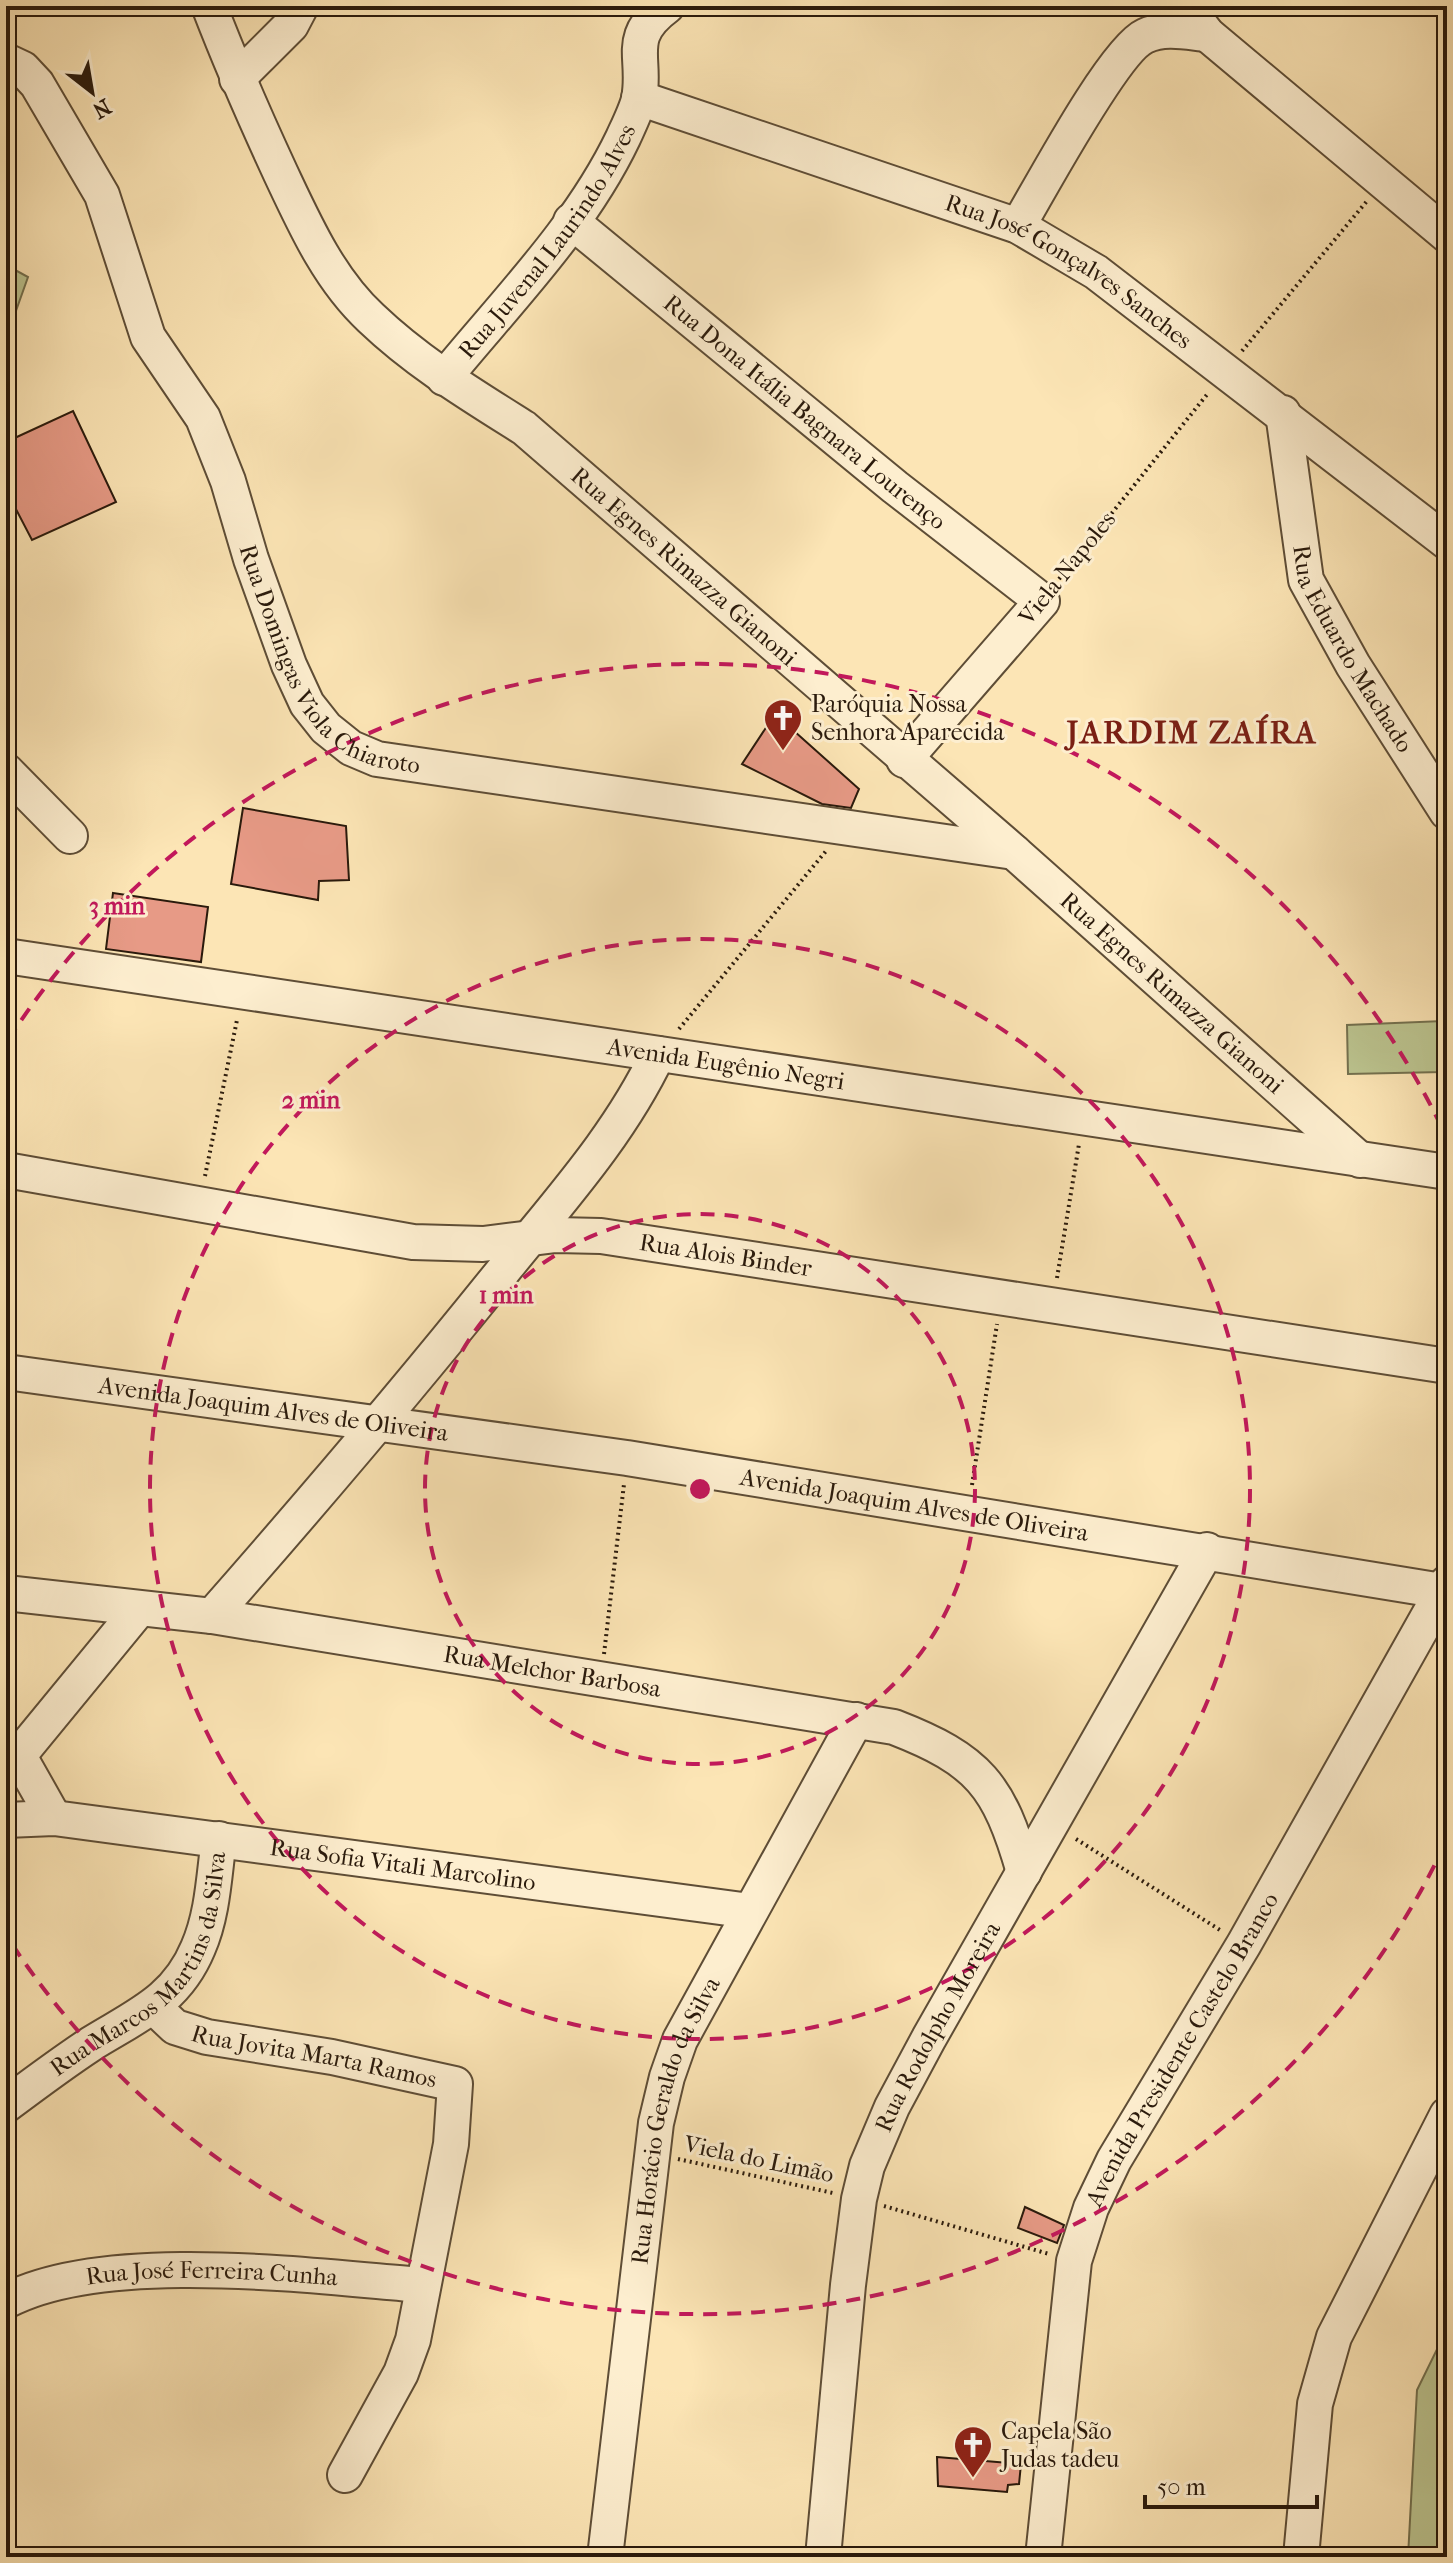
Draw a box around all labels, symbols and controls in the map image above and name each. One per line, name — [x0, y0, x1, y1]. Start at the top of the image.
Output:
north arrow — [52, 52, 132, 132]
text: N — [88, 93, 116, 124]
street label: Rua Juvenal Laurindo Alves — [452, 119, 642, 364]
street label: Rua José Gonçalves Sanches — [942, 188, 1198, 355]
street label: Rua Dona Itália Bagnara Lourenço — [658, 289, 952, 535]
street label: Rua Egnes Rimazza Gianoni — [565, 461, 803, 672]
street label: Viela Napoles — [1012, 505, 1121, 631]
street label: Rua Domingas Viola Chiaroto — [234, 541, 422, 779]
street label: Rua Eduardo Machado — [1287, 543, 1419, 757]
place label: Paróquia Nossa Senhora Aparecida — [811, 690, 1005, 746]
church icon: Paróquia Nossa Senhora Aparecida — [762, 697, 804, 752]
district label: JARDIM ZAÍRA — [1063, 713, 1318, 751]
street label: Rua Egnes Rimazza Gianoni — [1055, 886, 1289, 1099]
text: 3 min — [89, 892, 146, 920]
street label: Avenida Eugênio Negri — [604, 1032, 847, 1096]
text: 2 min — [282, 1086, 341, 1114]
street label: Rua Alois Binder — [638, 1228, 814, 1282]
text: 1 min — [479, 1281, 534, 1309]
street label: Avenida Joaquim Alves de Oliveira — [96, 1371, 451, 1447]
street label: Avenida Joaquim Alves de Oliveira — [737, 1463, 1091, 1547]
centre of rings — [686, 1475, 714, 1503]
street label: Rua Melchor Barbosa — [442, 1640, 664, 1703]
street label: Rua Sofia Vitali Marcolino — [268, 1833, 537, 1896]
street label: Rua Marcos Martins da Silva — [45, 1849, 231, 2082]
street label: Avenida Presidente Castelo Branco — [1079, 1888, 1284, 2212]
street label: Rua Rodolpho Moreira — [869, 1916, 1007, 2136]
street label: Rua Horácio Geraldo da Silva — [625, 1971, 726, 2266]
street label: Rua Jovita Marta Ramos — [188, 2019, 439, 2094]
street label: Viela do Limão — [681, 2129, 836, 2189]
street label: Rua José Ferreira Cunha — [84, 2256, 340, 2292]
place label: Capela São Judas tadeu — [999, 2417, 1120, 2473]
church icon: Capela São Judas tadeu — [952, 2424, 994, 2479]
scale bar — [1145, 2459, 1317, 2509]
text: 50 m — [1157, 2473, 1206, 2501]

